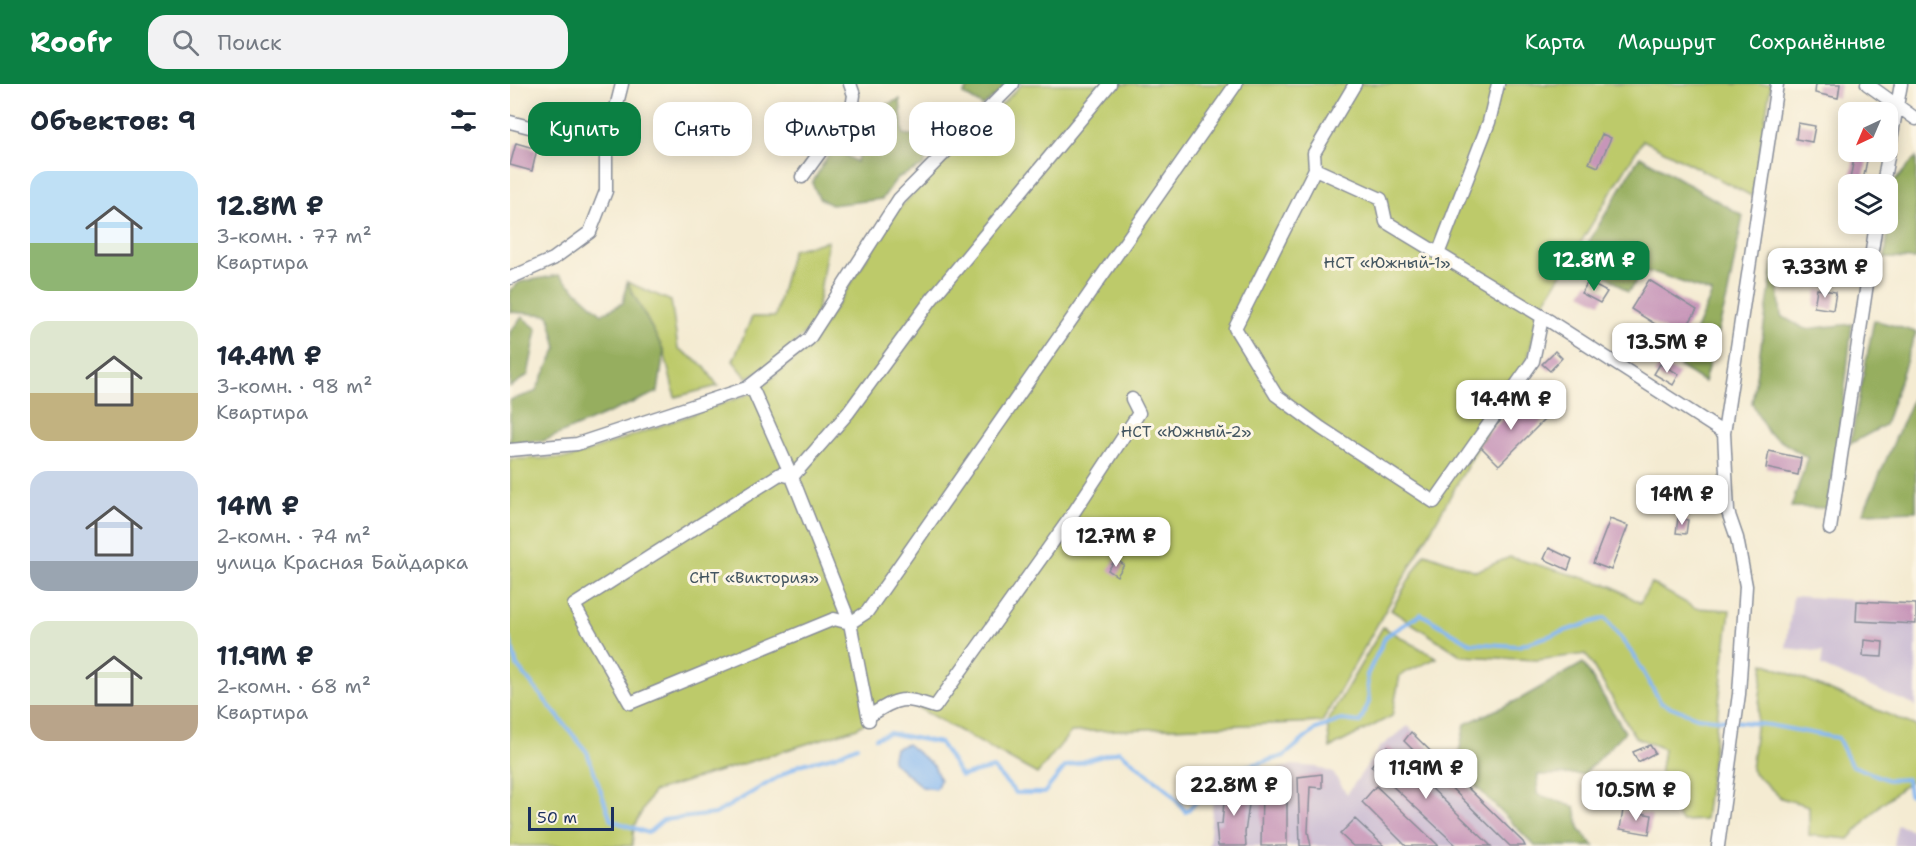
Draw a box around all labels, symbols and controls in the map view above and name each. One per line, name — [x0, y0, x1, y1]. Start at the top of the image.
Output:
search box — [148, 15, 568, 69]
text: Roofr — [30, 23, 112, 61]
icon: search — [169, 26, 202, 59]
text: Поиск — [217, 28, 282, 57]
text: Карта — [1525, 28, 1585, 56]
text: Маршрут — [1618, 28, 1716, 56]
text: Сохранённые — [1749, 28, 1886, 56]
chip: Купить — [528, 102, 641, 156]
chip: Снять — [653, 102, 752, 156]
chip: Фильтры — [764, 102, 897, 156]
chip: Новое — [909, 102, 1015, 156]
north arrow — [1838, 102, 1898, 162]
map controls — [1838, 102, 1898, 234]
text: Объектов: 9 — [30, 103, 196, 138]
icon: filters — [447, 104, 480, 137]
button: layers — [1838, 174, 1898, 234]
text: 12.8M ₽ — [216, 188, 324, 223]
icon: home — [78, 195, 150, 267]
text: 3-комн. · 77 m² — [216, 223, 372, 249]
pin: 12.8M ₽ — [1539, 241, 1649, 292]
text: 12.8M ₽ — [1552, 247, 1636, 273]
pin: 7.33M ₽ — [1770, 248, 1880, 299]
text: Квартира — [216, 249, 308, 275]
park label: НСТ «Южный-1» — [1324, 252, 1450, 273]
text: 7.33M ₽ — [1782, 254, 1868, 280]
pin: 13.5M ₽ — [1612, 323, 1722, 374]
text: 13.5M ₽ — [1626, 329, 1708, 355]
text: 14.4M ₽ — [216, 338, 322, 373]
icon: home — [78, 345, 150, 417]
text: 3-комн. · 98 m² — [216, 373, 373, 399]
pin: 14.4M ₽ — [1456, 380, 1566, 431]
text: 14.4M ₽ — [1470, 386, 1552, 412]
text: Квартира — [216, 399, 308, 425]
park label: НСТ «Южный-2» — [1121, 421, 1251, 442]
pin: 14M ₽ — [1640, 475, 1724, 526]
text: 14M ₽ — [1650, 481, 1714, 507]
text: 14M ₽ — [216, 488, 299, 523]
icon: home — [78, 495, 150, 567]
pin: 12.7M ₽ — [1061, 517, 1171, 568]
text: 2-комн. · 74 m² — [216, 523, 371, 549]
text: 12.7M ₽ — [1075, 523, 1157, 549]
text: улица Красная Байдарка — [216, 549, 468, 575]
park label: СНТ «Виктория» — [689, 567, 819, 588]
text: 11.9M ₽ — [216, 638, 314, 673]
icon: home — [78, 645, 150, 717]
text: 2-комн. · 68 m² — [216, 673, 371, 699]
text: Квартира — [216, 699, 308, 725]
pin: 11.9M ₽ — [1371, 749, 1481, 800]
text: 11.9M ₽ — [1388, 755, 1464, 781]
pin: 22.8M ₽ — [1179, 766, 1289, 817]
pin: 10.5M ₽ — [1581, 771, 1691, 822]
text: 22.8M ₽ — [1190, 772, 1278, 798]
text: 10.5M ₽ — [1596, 777, 1676, 803]
scale bar — [528, 804, 614, 832]
text: 50 m — [537, 807, 577, 828]

